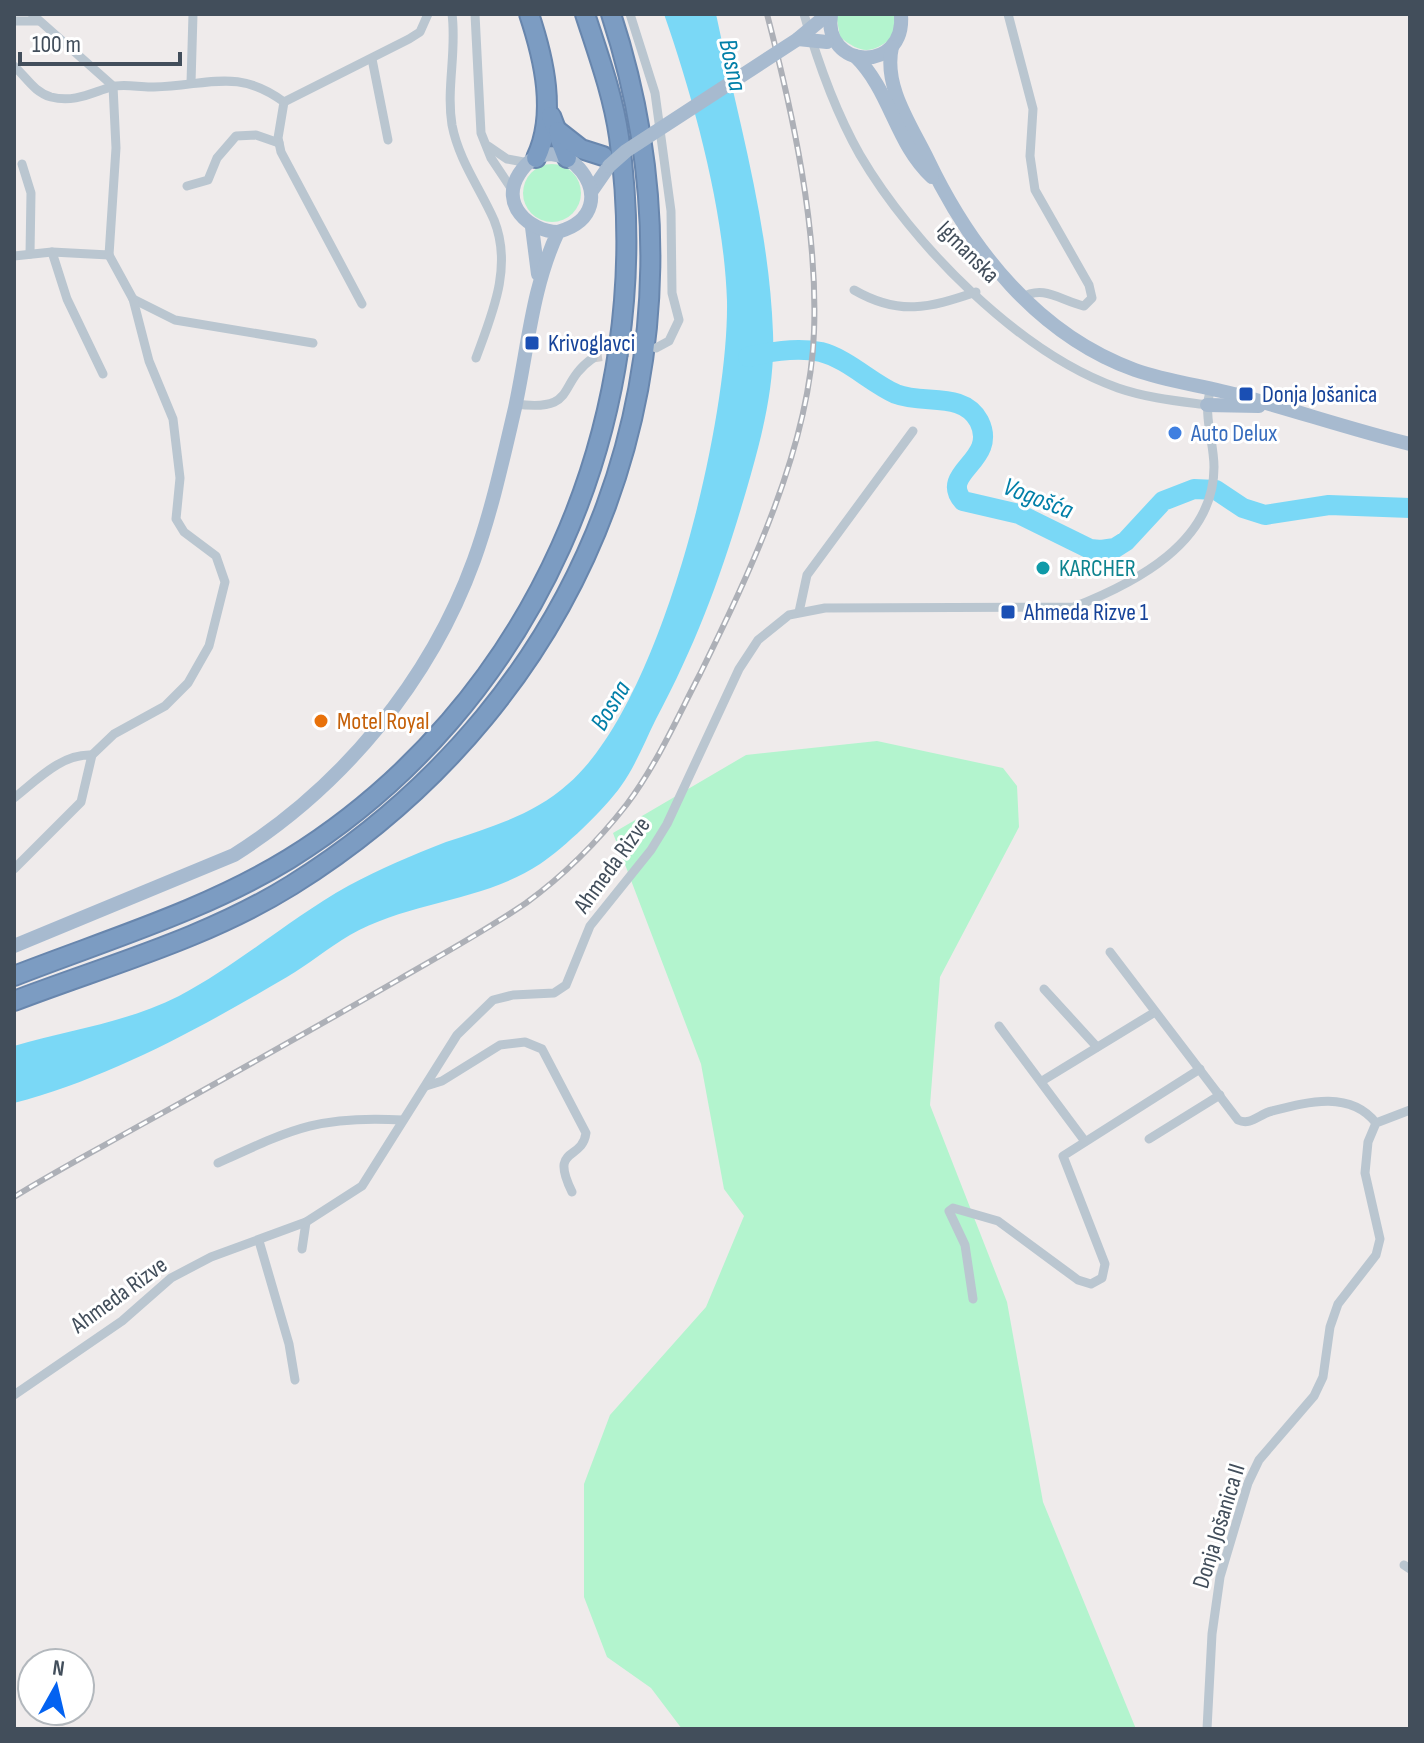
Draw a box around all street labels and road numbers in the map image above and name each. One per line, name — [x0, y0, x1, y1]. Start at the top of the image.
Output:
street label: Igmanska — [931, 215, 1005, 289]
street label: Ahmeda Rizve — [567, 811, 657, 920]
street label: Ahmeda Rizve — [64, 1250, 173, 1340]
street label: Donja Jošanica II — [1186, 1460, 1252, 1592]

